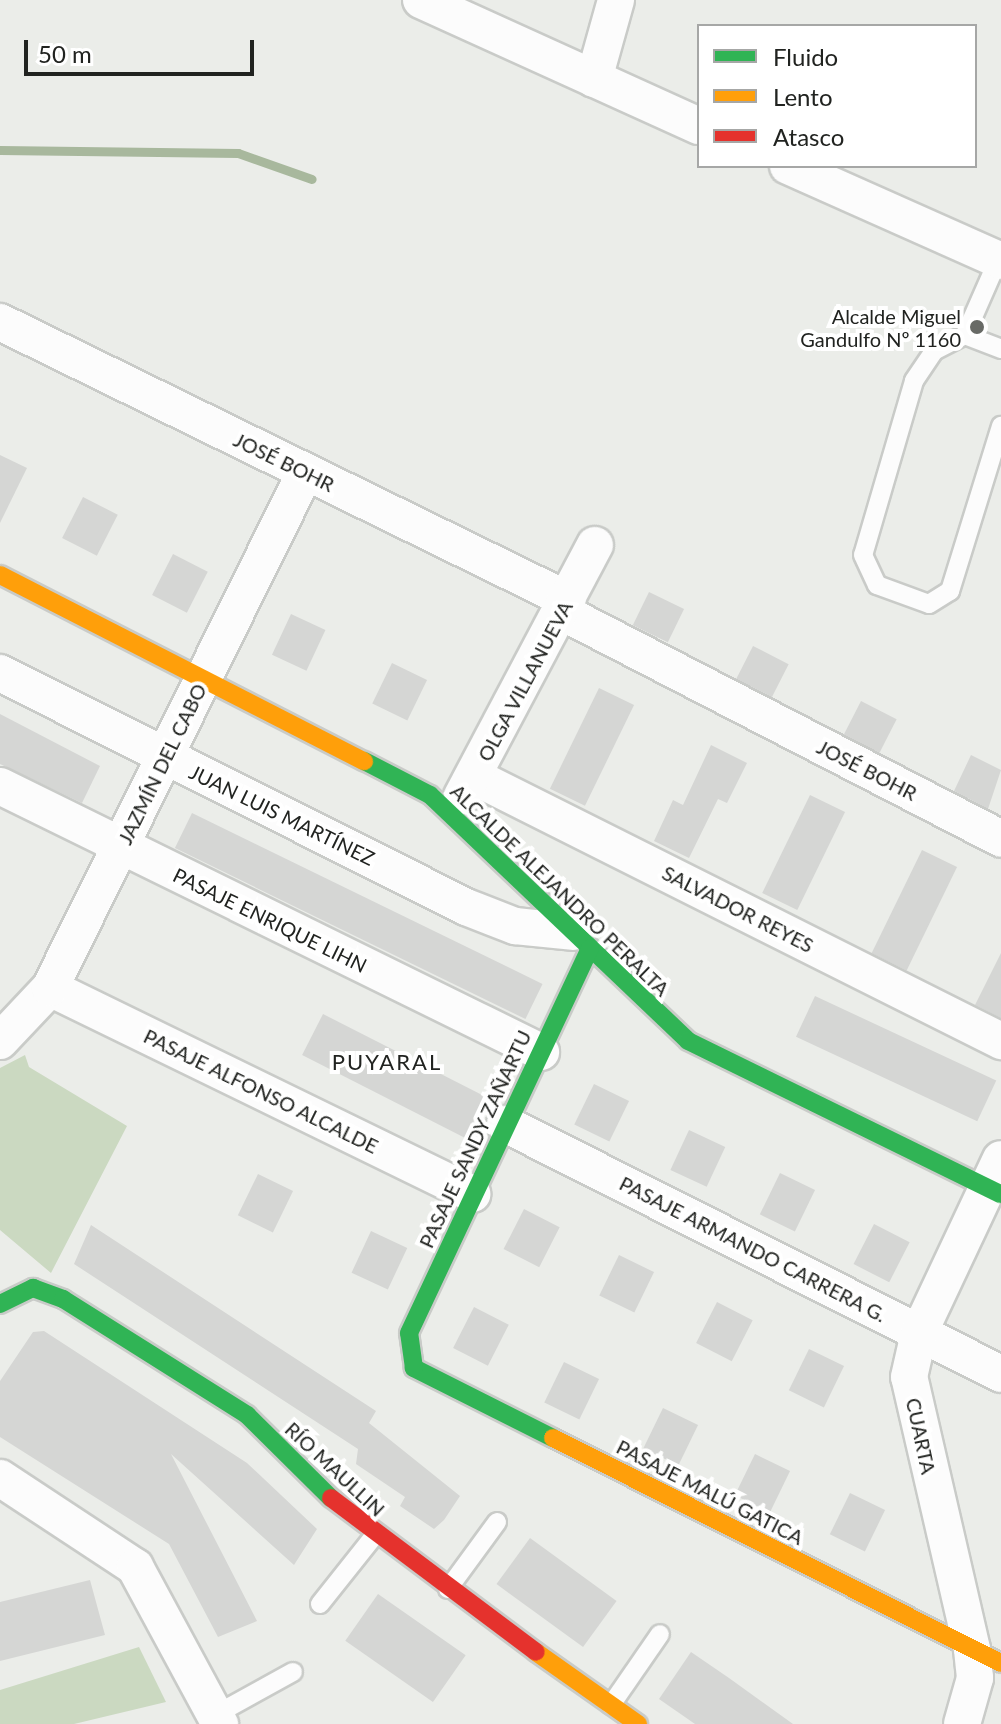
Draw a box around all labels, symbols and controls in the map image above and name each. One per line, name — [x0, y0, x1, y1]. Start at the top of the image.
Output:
scale bar — [28, 24, 258, 74]
legend — [697, 24, 977, 168]
text: 50 m — [38, 39, 92, 68]
text: Fluido — [773, 42, 838, 71]
text: Lento — [773, 82, 833, 111]
text: Atasco — [773, 122, 844, 151]
place label: Alcalde Miguel Gandulfo Nº 1160 — [800, 304, 961, 351]
marker: Alcalde Miguel Gandulfo Nº 1160 — [968, 318, 986, 336]
street label: JOSÉ BOHR — [230, 427, 338, 497]
street label: OLGA VILLANUEVA — [472, 596, 578, 766]
street label: JAZMÍN DEL CABO — [113, 679, 211, 849]
street label: JOSÉ BOHR — [813, 735, 921, 805]
street label: JUAN LUIS MARTÍNEZ — [185, 760, 379, 870]
street label: ALCALDE ALEJANDRO PERALTA — [445, 779, 675, 1001]
street label: SALVADOR REYES — [658, 861, 818, 957]
street label: PASAJE ENRIQUE LIHN — [169, 863, 371, 977]
street label: PASAJE ALFONSO ALCALDE — [139, 1023, 383, 1159]
street label: PASAJE SANDY ZAÑARTU — [414, 1026, 536, 1252]
district label: PUYARAL — [332, 1049, 442, 1075]
street label: PASAJE ARMANDO CARRERA G. — [615, 1171, 891, 1327]
street label: CUARTA — [901, 1396, 941, 1476]
street label: RÍO MAULLIN — [280, 1417, 390, 1521]
street label: PASAJE MALÚ GATICA — [613, 1434, 807, 1550]

